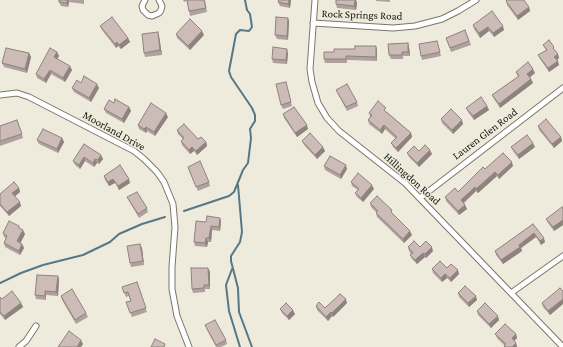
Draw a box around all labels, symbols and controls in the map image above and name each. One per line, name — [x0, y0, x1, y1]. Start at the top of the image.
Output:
street label: Rock Springs Road — [321, 7, 403, 23]
street label: Lauren Glen Road — [450, 105, 520, 163]
street label: Moorland Drive — [80, 108, 148, 154]
street label: Hillingdon Road — [381, 150, 443, 208]

